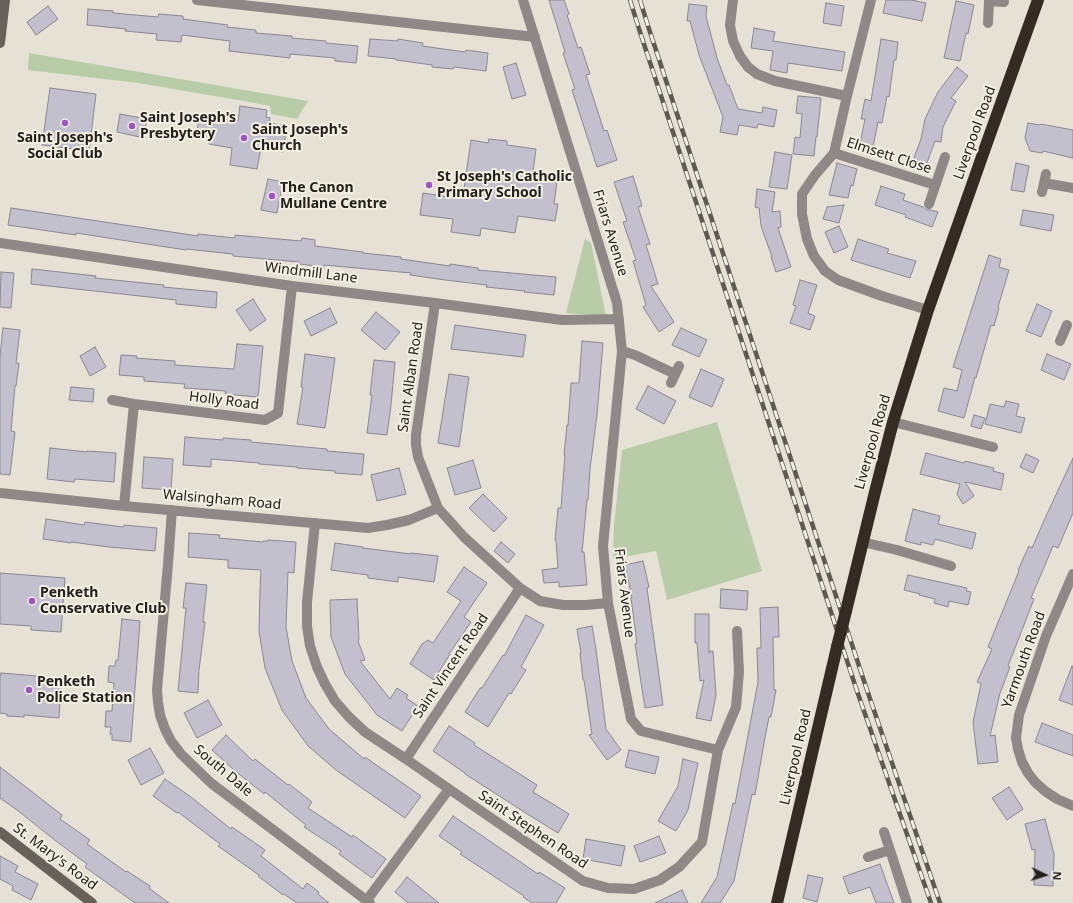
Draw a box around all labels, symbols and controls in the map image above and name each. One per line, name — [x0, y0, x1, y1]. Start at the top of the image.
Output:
street label: Liverpool Road — [950, 84, 1000, 182]
place label: Saint Joseph's Presbytery — [140, 110, 236, 142]
marker: Saint Joseph's Social Club — [60, 118, 70, 128]
marker: Saint Joseph's Presbytery — [127, 121, 137, 131]
place label: Saint Joseph's Church — [252, 122, 348, 154]
place label: Saint Joseph's Social Club — [17, 130, 113, 162]
marker: Saint Joseph's Church — [239, 133, 249, 143]
street label: Elmsett Close — [844, 134, 934, 178]
place label: St Joseph's Catholic Primary School — [437, 169, 572, 202]
place label: The Canon Mullane Centre — [280, 180, 387, 212]
marker: St Joseph's Catholic Primary School — [424, 180, 434, 190]
street label: Friars Avenue — [589, 188, 631, 278]
marker: The Canon Mullane Centre — [267, 191, 277, 201]
street label: Windmill Lane — [264, 259, 358, 287]
street label: Saint Alban Road — [395, 321, 427, 433]
street label: Holly Road — [188, 388, 260, 414]
street label: Liverpool Road — [851, 392, 895, 492]
street label: Walsingham Road — [162, 486, 282, 514]
street label: Friars Avenue — [610, 547, 638, 639]
place label: Penketh Conservative Club — [40, 585, 166, 618]
marker: Penketh Conservative Club — [27, 596, 37, 606]
street label: Yarmouth Road — [999, 609, 1049, 711]
street label: Saint Vincent Road — [410, 610, 492, 722]
place label: Penketh Police Station — [37, 674, 132, 706]
marker: Penketh Police Station — [24, 685, 34, 695]
street label: Liverpool Road — [777, 707, 815, 807]
street label: South Dale — [190, 742, 256, 800]
street label: Saint Stephen Road — [475, 787, 591, 873]
street label: St. Mary's Road — [10, 820, 100, 894]
north arrow — [1025, 855, 1065, 895]
text: N — [1050, 871, 1065, 881]

